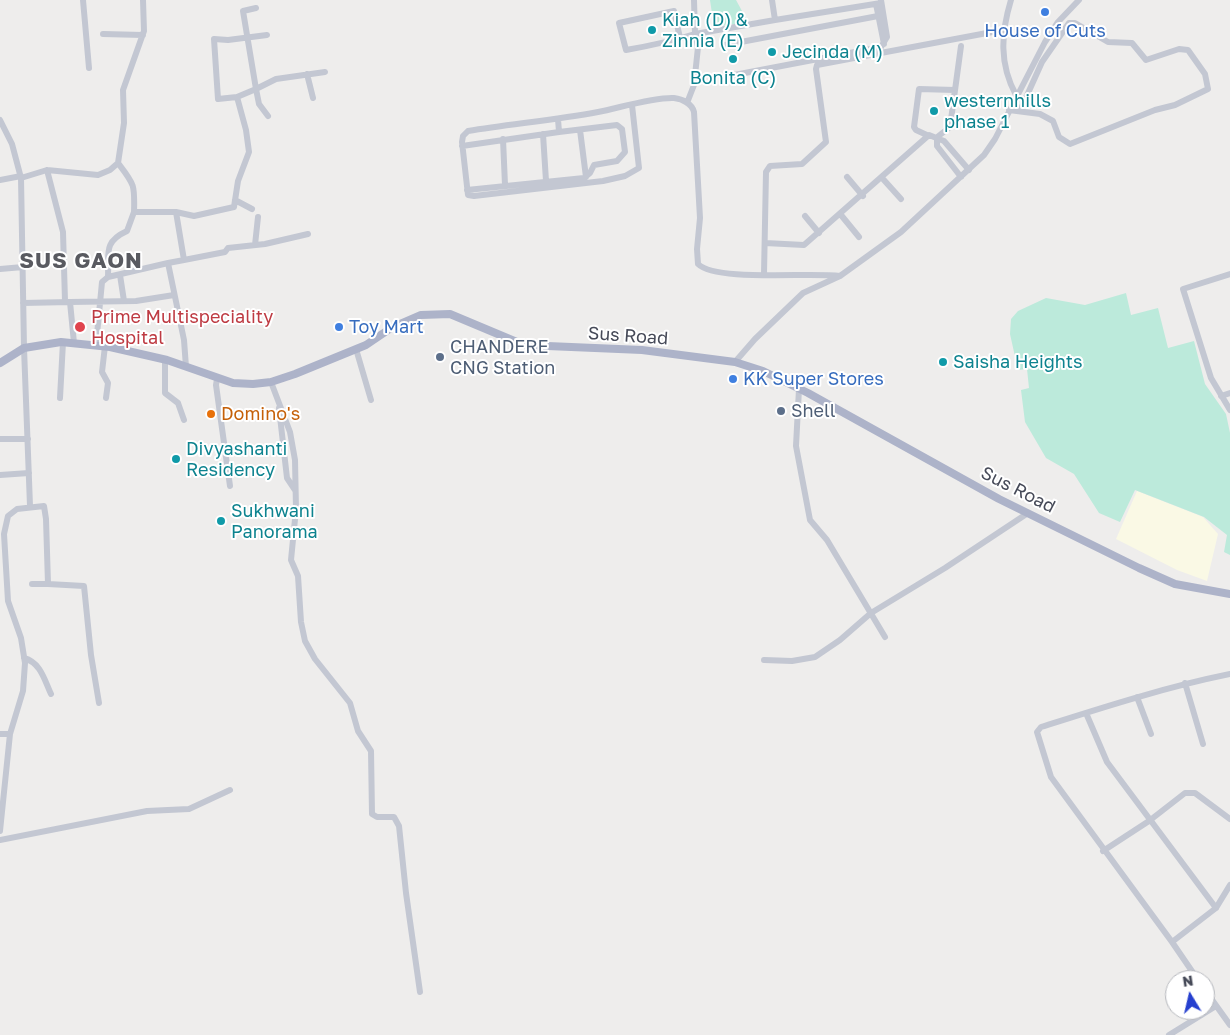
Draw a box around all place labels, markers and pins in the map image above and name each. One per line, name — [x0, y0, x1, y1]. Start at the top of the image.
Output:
marker: House of Cuts — [1039, 6, 1051, 18]
place label: Kiah (D) & Zinnia (E) — [662, 9, 748, 52]
place label: House of Cuts — [984, 20, 1106, 42]
marker: Kiah (D) & Zinnia (E) — [646, 24, 658, 36]
place label: Jecinda (M) — [782, 41, 883, 63]
marker: Jecinda (M) — [766, 46, 778, 58]
marker: Bonita (C) — [727, 53, 739, 65]
place label: Bonita (C) — [690, 67, 776, 89]
place label: westernhills phase 1 — [944, 90, 1051, 132]
marker: westernhills phase 1 — [928, 105, 940, 117]
place label: Prime Multispeciality Hospital — [91, 306, 273, 348]
place label: Toy Mart — [349, 316, 424, 338]
marker: Prime Multispeciality Hospital — [73, 320, 87, 334]
marker: Toy Mart — [333, 321, 345, 333]
place label: CHANDERE CNG Station — [450, 336, 555, 378]
marker: CHANDERE CNG Station — [434, 351, 446, 363]
place label: Saisha Heights — [953, 351, 1082, 373]
marker: Saisha Heights — [937, 356, 949, 368]
place label: KK Super Stores — [743, 368, 884, 390]
marker: KK Super Stores — [727, 373, 739, 385]
place label: Shell — [791, 400, 836, 422]
place label: Domino's — [221, 403, 300, 425]
marker: Shell — [775, 405, 787, 417]
marker: Domino's — [205, 408, 217, 420]
place label: Divyashanti Residency — [186, 438, 287, 480]
marker: Divyashanti Residency — [170, 453, 182, 465]
place label: Sukhwani Panorama — [231, 500, 318, 542]
marker: Sukhwani Panorama — [215, 515, 227, 527]

